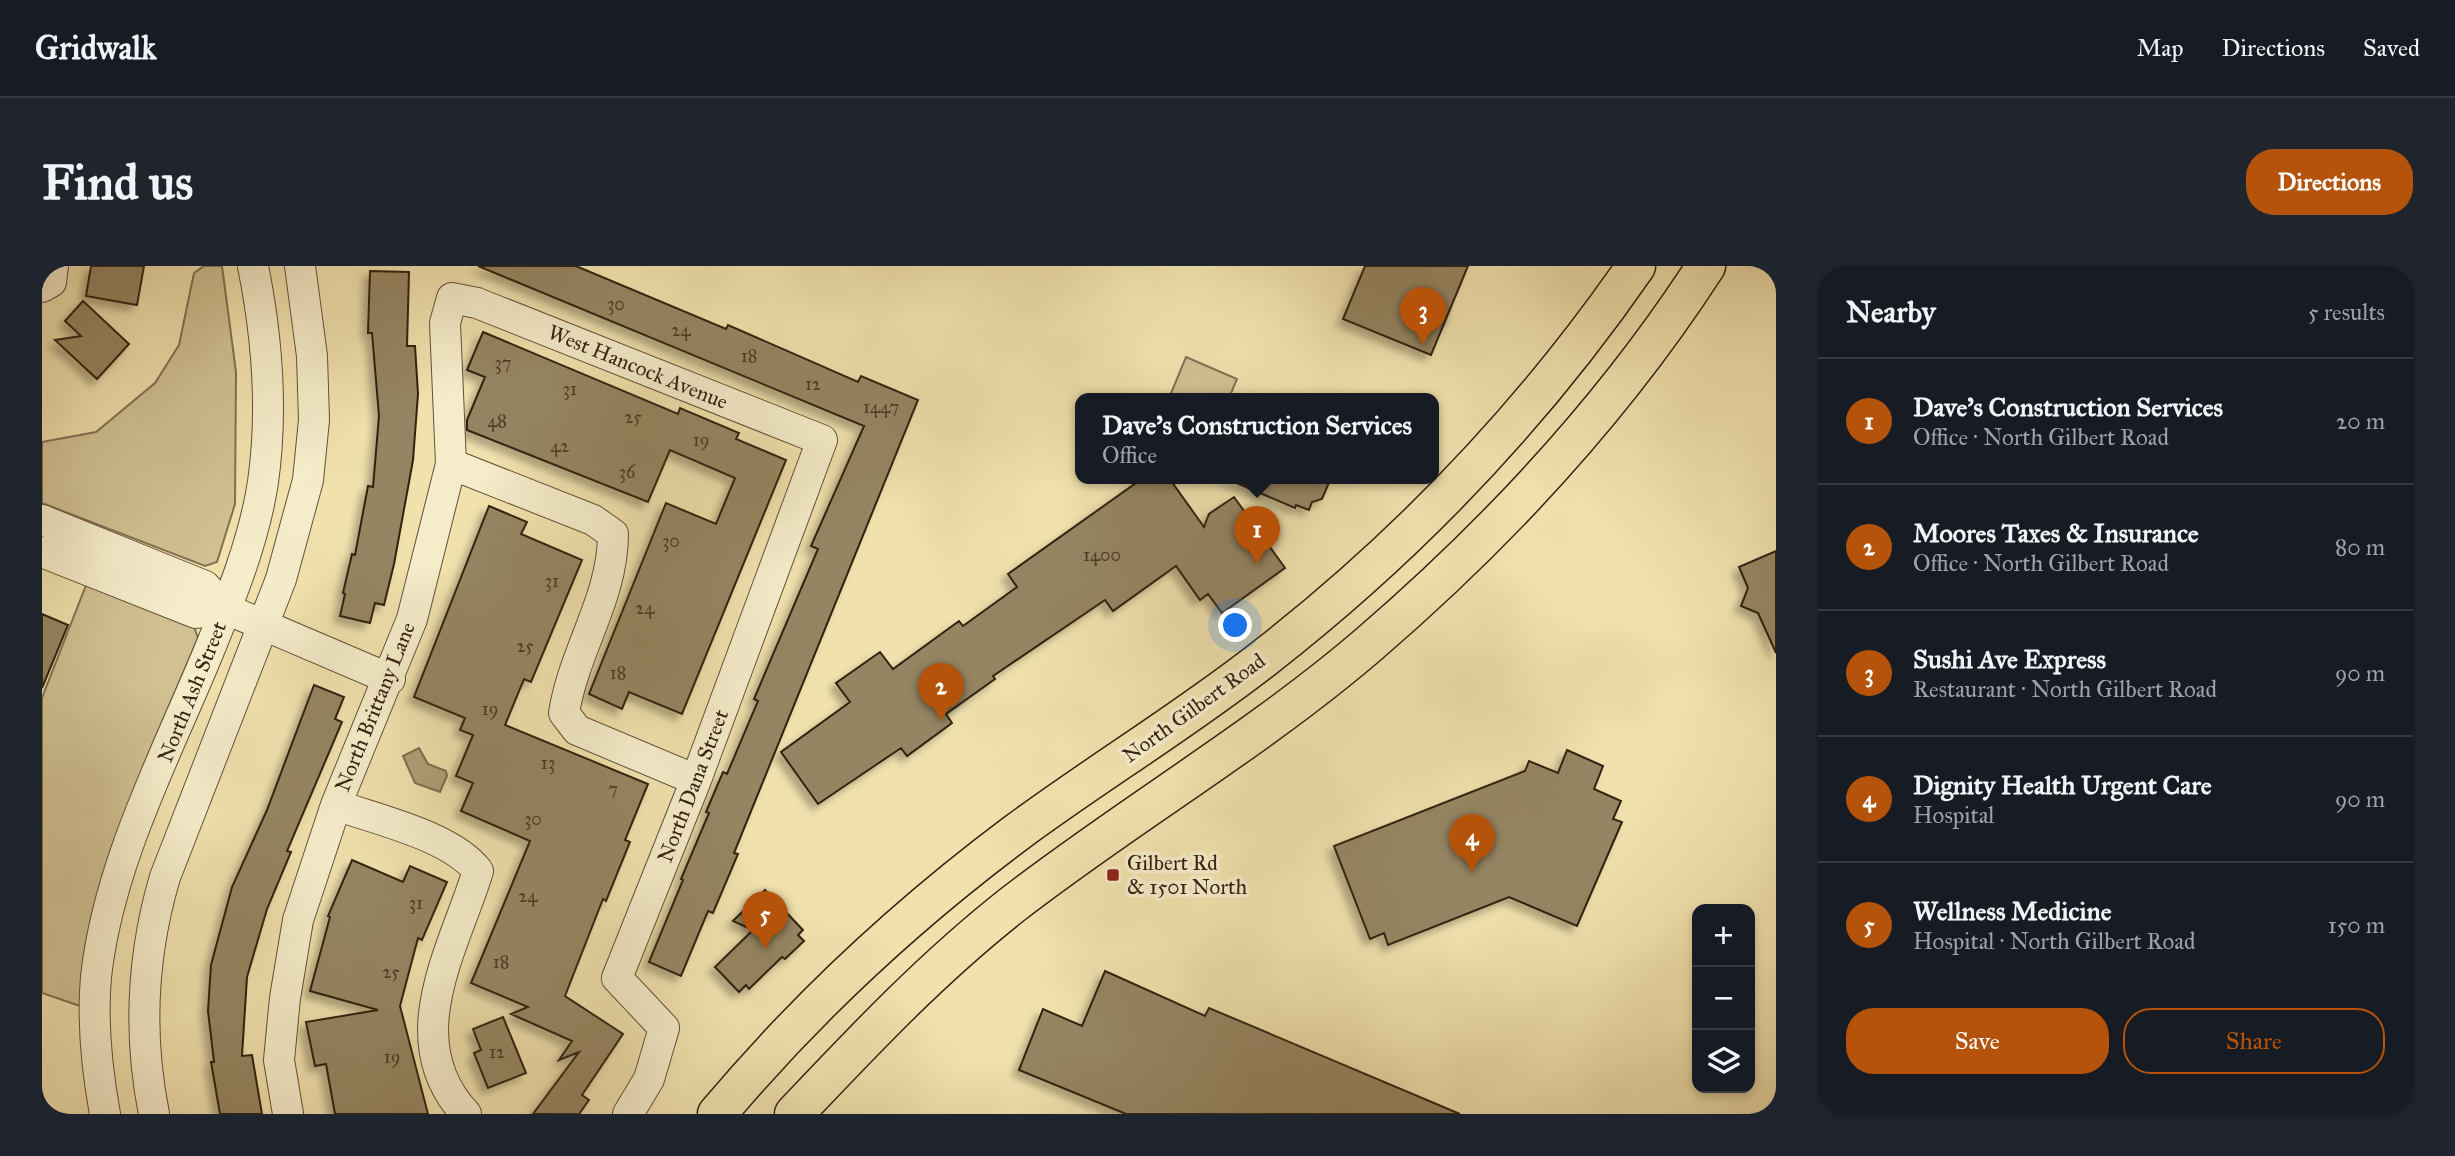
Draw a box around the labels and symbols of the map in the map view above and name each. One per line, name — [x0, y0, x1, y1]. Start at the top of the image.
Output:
pin: 3 — [1400, 287, 1446, 345]
house number: 30 — [607, 293, 625, 315]
street label: West Hancock Avenue — [544, 319, 732, 415]
house number: 24 — [672, 319, 691, 341]
house number: 18 — [741, 345, 757, 367]
house number: 37 — [495, 352, 511, 374]
house number: 12 — [805, 373, 821, 395]
house number: 31 — [563, 378, 577, 400]
house number: 1447 — [863, 396, 899, 418]
house number: 25 — [624, 406, 642, 428]
house number: 48 — [487, 410, 507, 432]
house number: 19 — [693, 429, 709, 451]
house number: 42 — [551, 435, 570, 457]
house number: 36 — [619, 461, 636, 483]
pin: 1 — [1234, 506, 1280, 564]
house number: 30 — [662, 530, 680, 552]
house number: 1400 — [1083, 544, 1121, 566]
house number: 31 — [545, 570, 559, 592]
house number: 24 — [636, 597, 655, 619]
your location — [1218, 608, 1252, 642]
street label: North Ash Street — [152, 617, 232, 766]
street label: North Brittany Lane — [329, 618, 421, 796]
house number: 25 — [516, 635, 534, 657]
street label: North Gilbert Road — [1118, 647, 1271, 768]
house number: 18 — [610, 662, 626, 684]
pin: 2 — [918, 663, 964, 721]
house number: 19 — [482, 698, 498, 720]
street label: North Dana Street — [652, 705, 734, 866]
house number: 13 — [541, 752, 555, 774]
house number: 7 — [608, 778, 618, 800]
house number: 30 — [524, 808, 542, 830]
pin: 4 — [1449, 814, 1495, 872]
place label: Gilbert Rd & 1501 North — [1127, 850, 1247, 900]
marker: Gilbert Rd & 1501 North — [1105, 867, 1121, 883]
house number: 24 — [519, 885, 538, 907]
pin: 5 — [742, 891, 788, 949]
house number: 31 — [409, 892, 423, 914]
house number: 18 — [493, 951, 509, 973]
house number: 25 — [382, 961, 400, 983]
house number: 12 — [489, 1041, 505, 1063]
house number: 19 — [384, 1046, 400, 1068]

